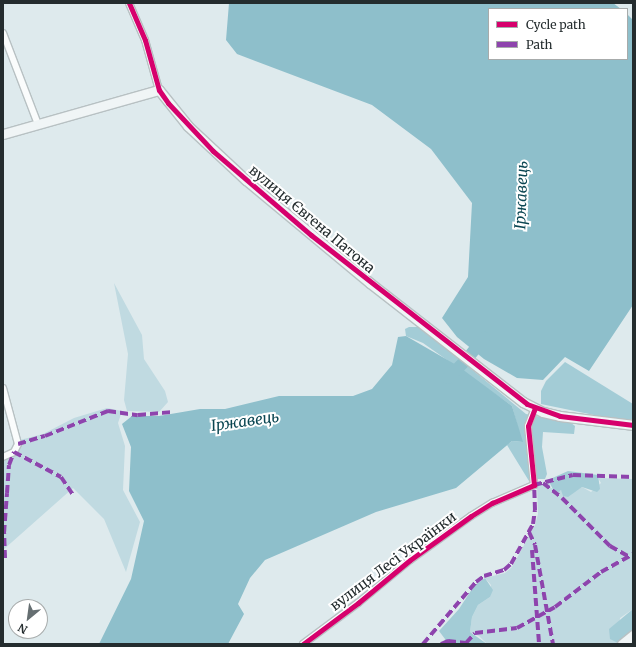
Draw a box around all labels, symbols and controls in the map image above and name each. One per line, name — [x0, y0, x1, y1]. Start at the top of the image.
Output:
legend — [488, 8, 628, 60]
text: Cycle path — [526, 17, 586, 32]
text: Path — [526, 37, 552, 52]
water label: Іржавець — [511, 160, 531, 230]
street label: вулиця Євгена Патона — [246, 161, 378, 277]
water label: Іржавець — [210, 407, 280, 435]
street label: вулиця Лесі Українки — [327, 508, 459, 614]
north arrow — [8, 599, 48, 639]
text: N — [15, 620, 30, 637]

